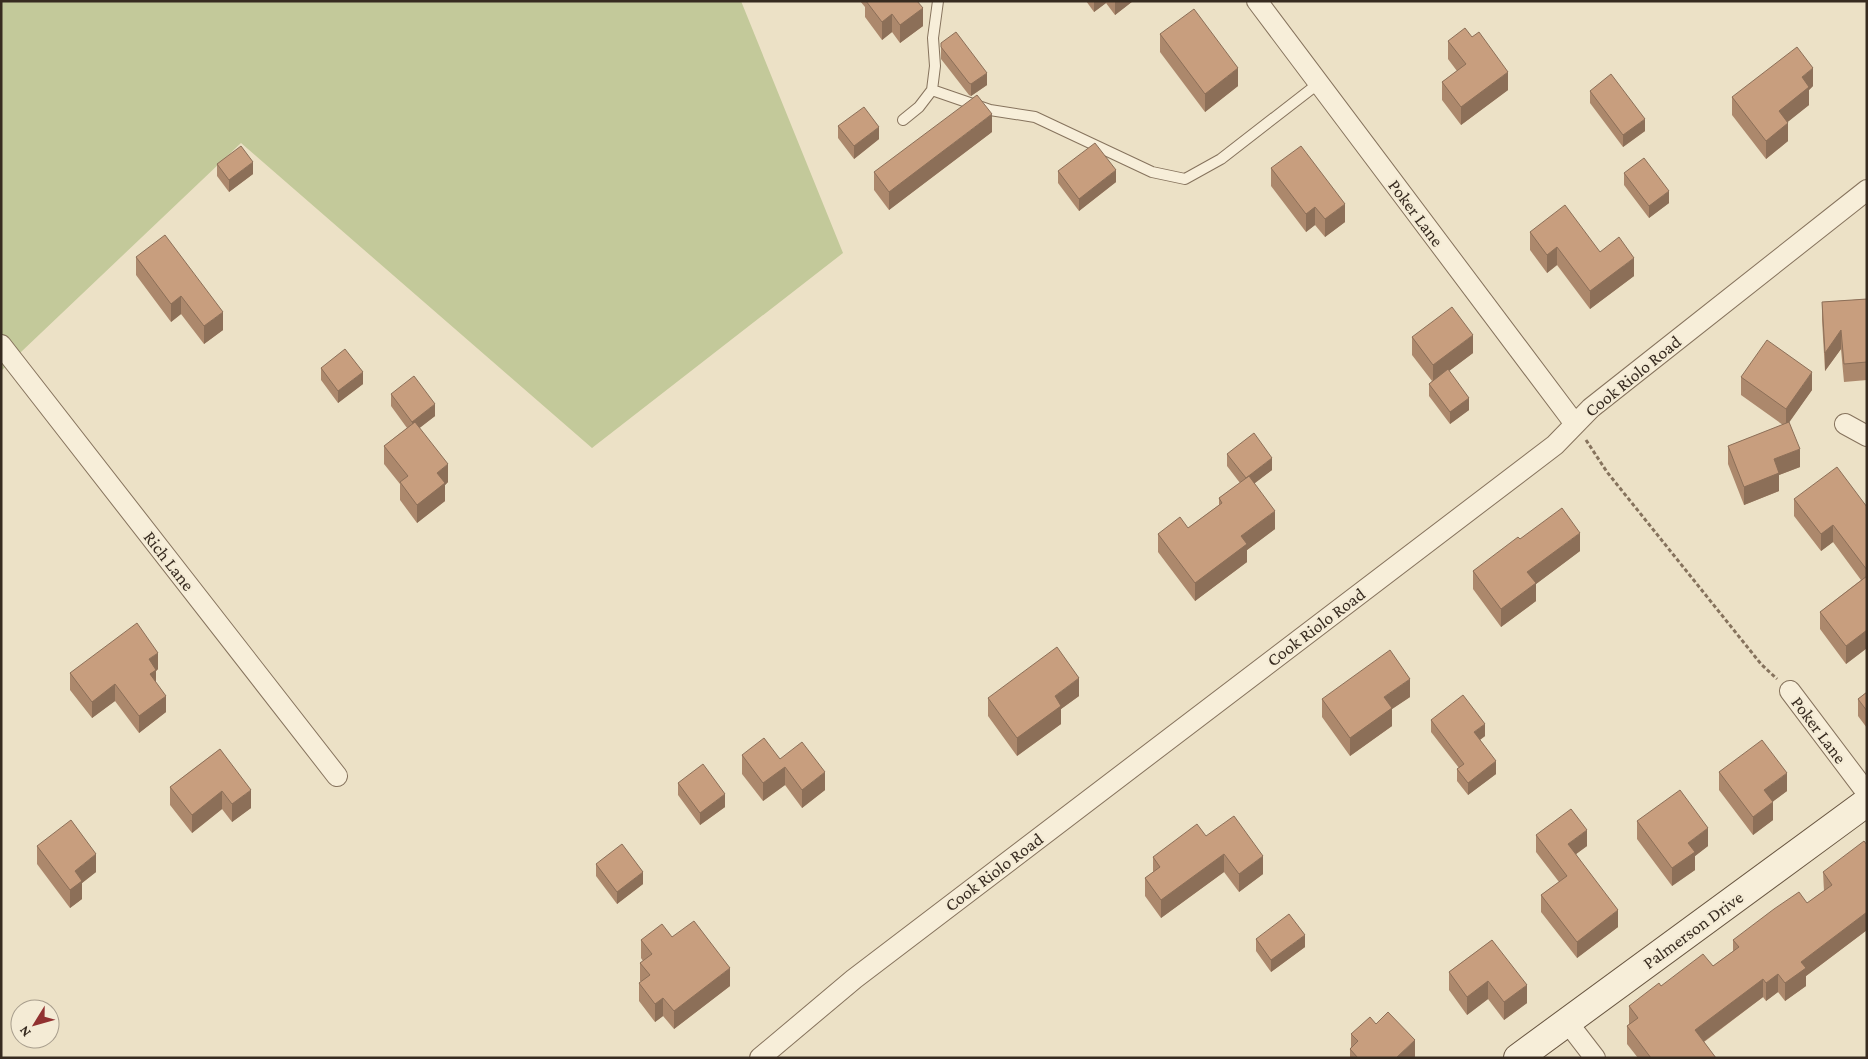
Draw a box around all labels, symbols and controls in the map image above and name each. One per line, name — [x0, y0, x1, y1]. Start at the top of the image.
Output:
street label: Poker Lane — [1384, 176, 1448, 250]
street label: Cook Riolo Road — [1581, 331, 1685, 421]
street label: Rich Lane — [140, 527, 198, 595]
street label: Cook Riolo Road — [1263, 583, 1369, 670]
street label: Poker Lane — [1787, 693, 1851, 767]
street label: Cook Riolo Road — [941, 828, 1047, 915]
street label: Palmerson Drive — [1639, 887, 1747, 973]
north arrow — [10, 999, 60, 1049]
text: N — [15, 1023, 34, 1040]

